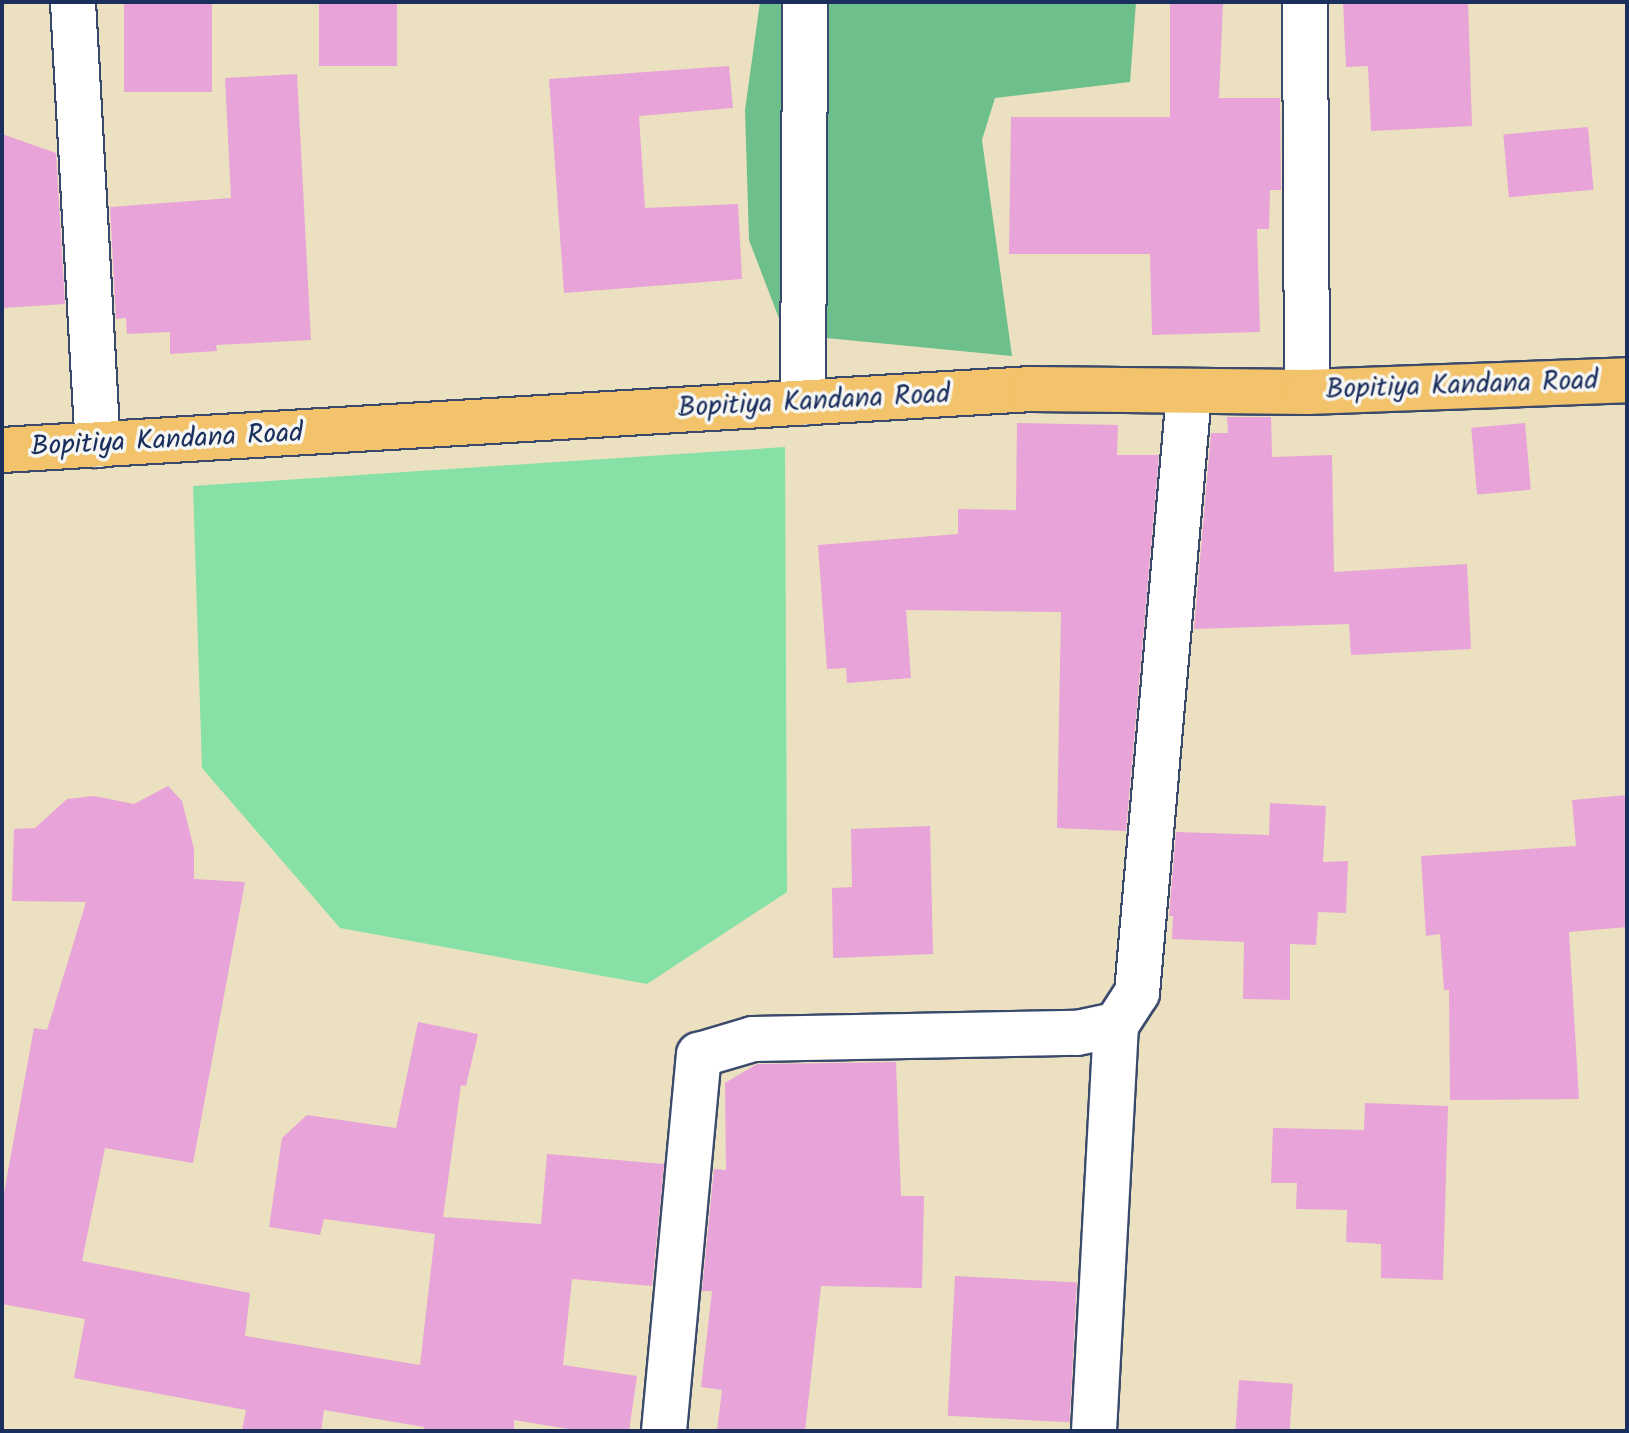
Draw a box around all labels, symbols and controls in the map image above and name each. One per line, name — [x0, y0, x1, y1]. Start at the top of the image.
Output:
street label: Bopitiya Kandana Road — [1325, 364, 1599, 408]
street label: Bopitiya Kandana Road — [677, 378, 951, 426]
street label: Bopitiya Kandana Road — [30, 417, 304, 465]

